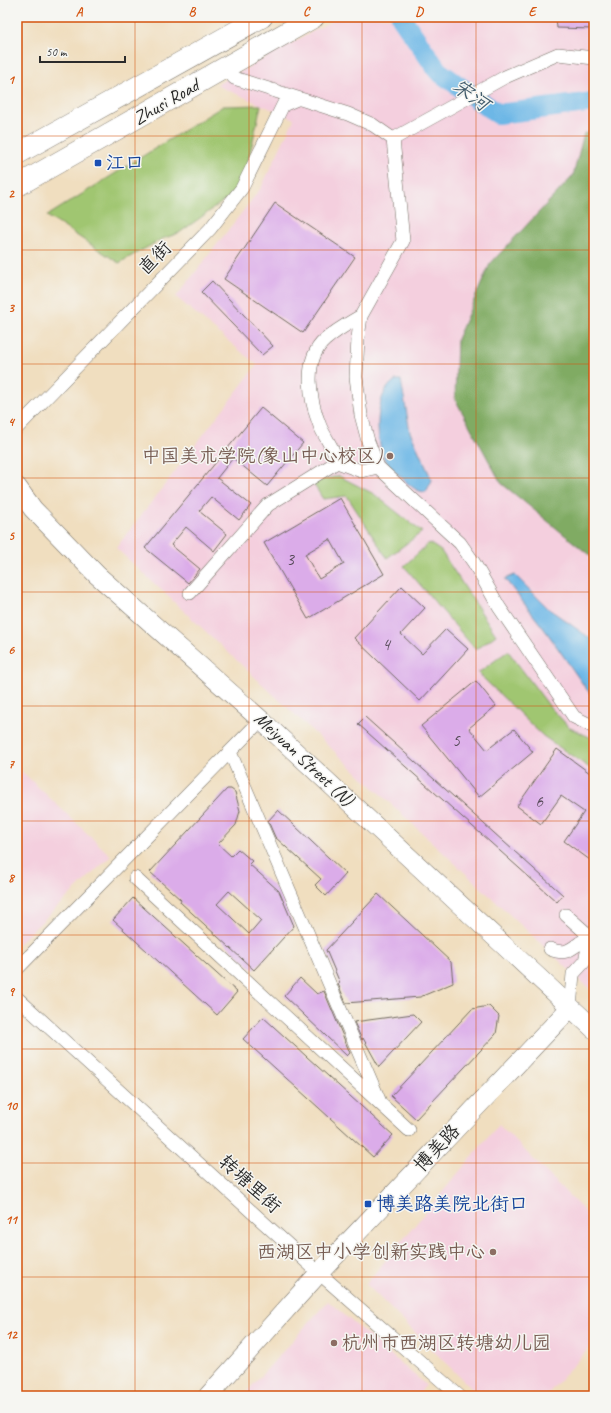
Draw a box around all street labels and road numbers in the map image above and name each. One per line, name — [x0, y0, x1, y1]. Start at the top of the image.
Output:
street label: Zhusi Road — [129, 72, 206, 130]
street label: 直街 — [133, 236, 177, 280]
street label: Meiyuan Street (N) — [249, 707, 360, 813]
street label: 博美路 — [409, 1119, 465, 1177]
street label: 转塘里街 — [214, 1150, 286, 1218]

